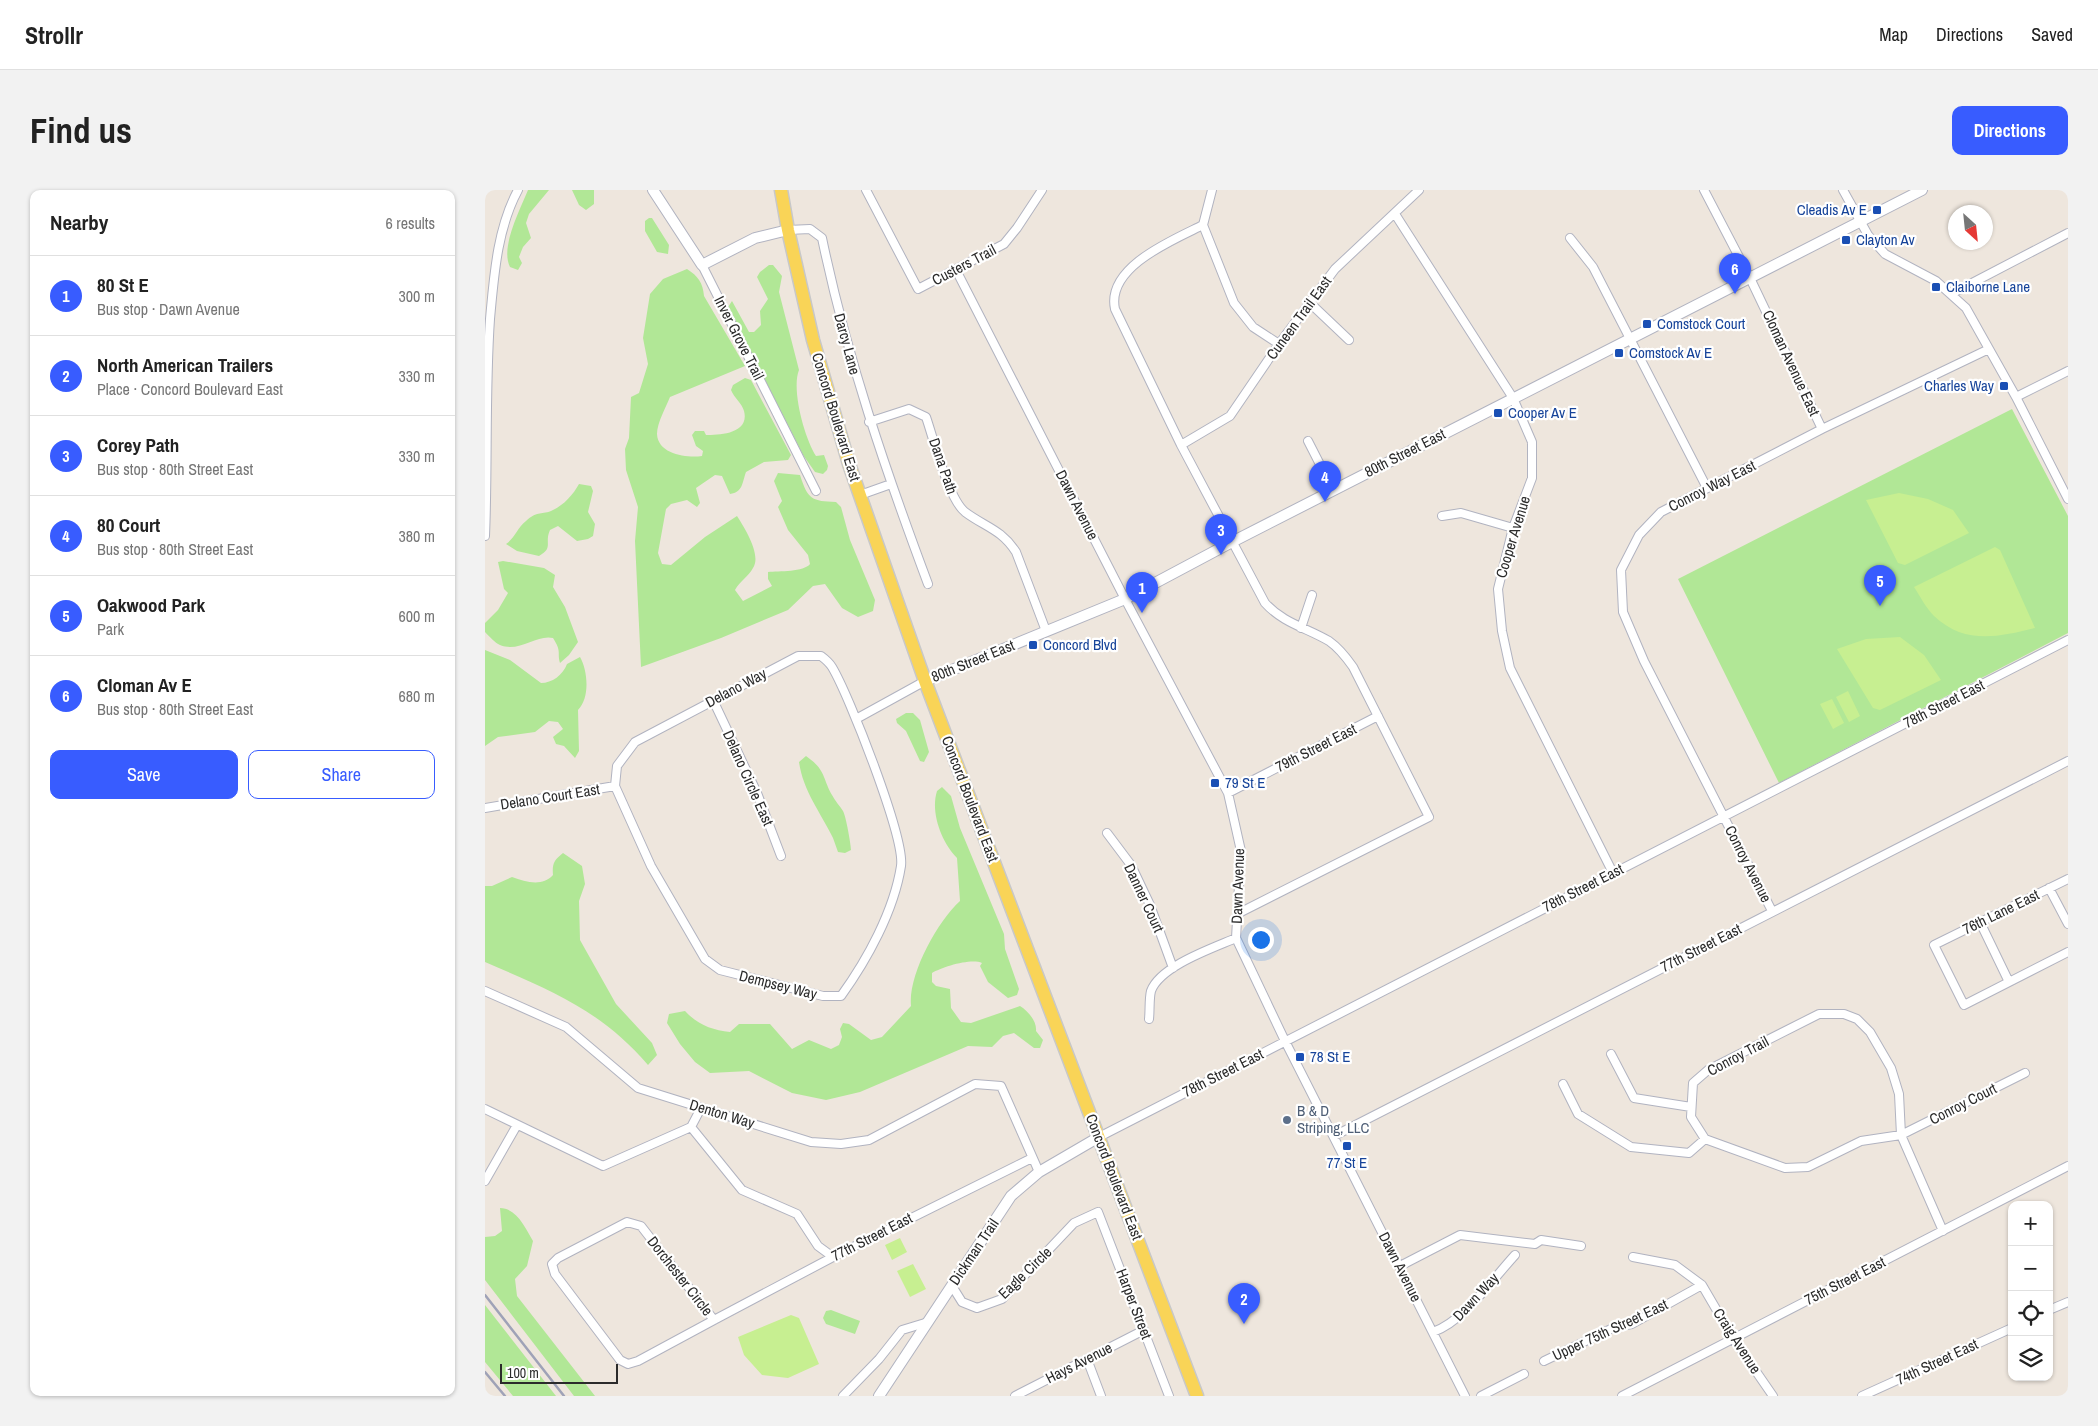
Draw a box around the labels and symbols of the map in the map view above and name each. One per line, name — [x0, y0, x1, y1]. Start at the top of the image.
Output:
place label: Cleadis Av E — [1797, 199, 1867, 220]
marker: Cleadis Av E — [1871, 204, 1883, 216]
north arrow — [1948, 205, 1993, 250]
place label: Clayton Av — [1856, 229, 1915, 250]
marker: Clayton Av — [1840, 234, 1852, 246]
street label: Custers Trail — [928, 239, 999, 290]
pin: 6 — [1719, 253, 1751, 294]
street label: Cuneen Trail East — [1261, 271, 1336, 364]
place label: Claiborne Lane — [1946, 276, 2030, 297]
marker: Claiborne Lane — [1930, 281, 1942, 293]
street label: Inver Grove Trail — [709, 292, 770, 383]
street label: Cloman Avenue East — [1758, 306, 1825, 420]
street label: Darcy Lane — [829, 311, 866, 377]
place label: Comstock Court — [1657, 313, 1746, 334]
marker: Comstock Court — [1641, 318, 1653, 330]
place label: Comstock Av E — [1629, 342, 1712, 363]
marker: Comstock Av E — [1613, 347, 1625, 359]
street label: Concord Boulevard East — [807, 350, 866, 484]
place label: Charles Way — [1924, 375, 1995, 396]
marker: Charles Way — [1998, 380, 2010, 392]
place label: Cooper Av E — [1508, 402, 1577, 423]
marker: Cooper Av E — [1492, 407, 1504, 419]
street label: 80th Street East — [1361, 423, 1449, 482]
street label: Dana Path — [924, 435, 963, 497]
street label: Conroy Way East — [1665, 454, 1759, 517]
pin: 4 — [1309, 461, 1341, 502]
street label: Dawn Avenue — [1051, 466, 1104, 543]
street label: Cooper Avenue — [1490, 493, 1535, 580]
pin: 3 — [1205, 514, 1237, 555]
pin: 5 — [1864, 565, 1896, 606]
pin: 1 — [1126, 572, 1158, 613]
street label: 80th Street East — [928, 634, 1018, 687]
place label: Concord Blvd — [1043, 634, 1117, 655]
marker: Concord Blvd — [1027, 639, 1039, 651]
street label: Delano Way — [701, 662, 771, 712]
street label: 78th Street East — [1900, 674, 1988, 733]
street label: 79th Street East — [1272, 718, 1360, 777]
street label: Delano Circle East — [718, 727, 779, 829]
street label: Concord Boulevard East — [937, 733, 1004, 865]
place label: 79 St E — [1225, 772, 1265, 793]
marker: 79 St E — [1209, 777, 1221, 789]
street label: Delano Court East — [499, 778, 602, 815]
street label: Conroy Avenue — [1720, 822, 1777, 906]
street label: Dawn Avenue — [1226, 848, 1249, 924]
street label: 78th Street East — [1539, 858, 1627, 917]
street label: Danner Court — [1119, 860, 1170, 936]
street label: 76th Lane East — [1959, 884, 2043, 939]
street label: 77th Street East — [1657, 918, 1745, 977]
your location — [1248, 927, 1274, 953]
street label: Dempsey Way — [737, 965, 820, 1005]
street label: Conroy Trail — [1703, 1031, 1772, 1081]
street label: 78th Street East — [1179, 1043, 1267, 1102]
place label: 78 St E — [1310, 1046, 1350, 1067]
marker: 78 St E — [1294, 1051, 1306, 1063]
street label: Conroy Court — [1925, 1077, 2001, 1130]
street label: Denton Way — [687, 1094, 758, 1134]
place label: B & D Striping, LLC — [1297, 1100, 1370, 1138]
street label: Concord Boulevard East — [1081, 1111, 1148, 1243]
marker: B & D Striping, LLC — [1281, 1114, 1293, 1126]
marker: 77 St E — [1341, 1140, 1353, 1152]
place label: 77 St E — [1327, 1152, 1367, 1173]
street label: 77th Street East — [828, 1207, 916, 1266]
street label: Dickman Trail — [944, 1214, 1004, 1289]
street label: Dawn Avenue — [1374, 1228, 1427, 1305]
street label: Dorchester Circle — [643, 1232, 718, 1320]
street label: Eagle Circle — [993, 1242, 1056, 1303]
street label: 75th Street East — [1801, 1251, 1889, 1310]
street label: Harper Street — [1111, 1266, 1158, 1343]
street label: Dawn Way — [1448, 1267, 1504, 1325]
pin: 2 — [1228, 1283, 1260, 1324]
street label: Upper 75th Street East — [1549, 1293, 1671, 1366]
street label: Craig Avenue — [1708, 1304, 1767, 1378]
street label: 74th Street East — [1892, 1333, 1982, 1390]
street label: Hays Avenue — [1042, 1337, 1116, 1388]
scale bar — [500, 1361, 617, 1384]

